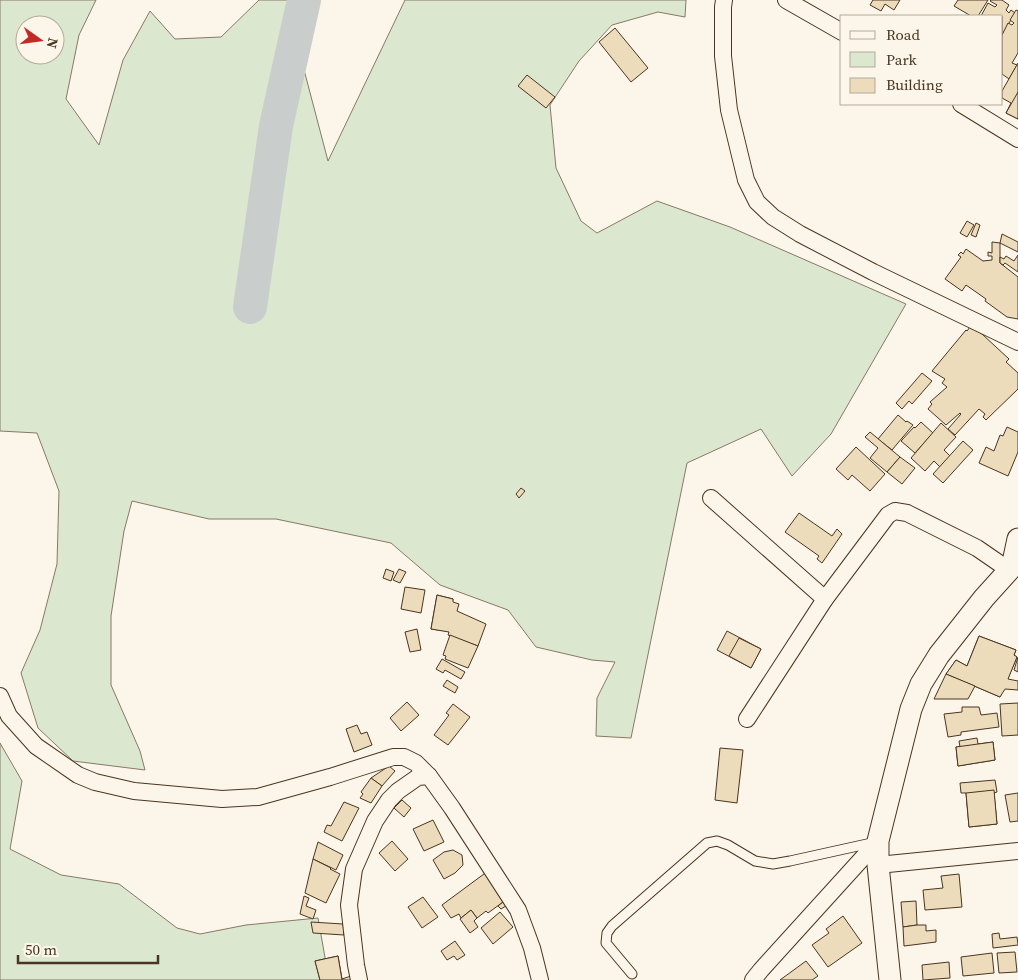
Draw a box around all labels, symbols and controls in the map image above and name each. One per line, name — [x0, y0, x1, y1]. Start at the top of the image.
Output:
north arrow — [15, 15, 65, 65]
legend — [840, 15, 1003, 105]
text: Road — [886, 24, 920, 45]
text: N — [42, 36, 64, 51]
text: Park — [886, 49, 918, 70]
text: Building — [886, 74, 943, 95]
scale bar — [18, 932, 158, 964]
text: 50 m — [25, 939, 57, 960]

